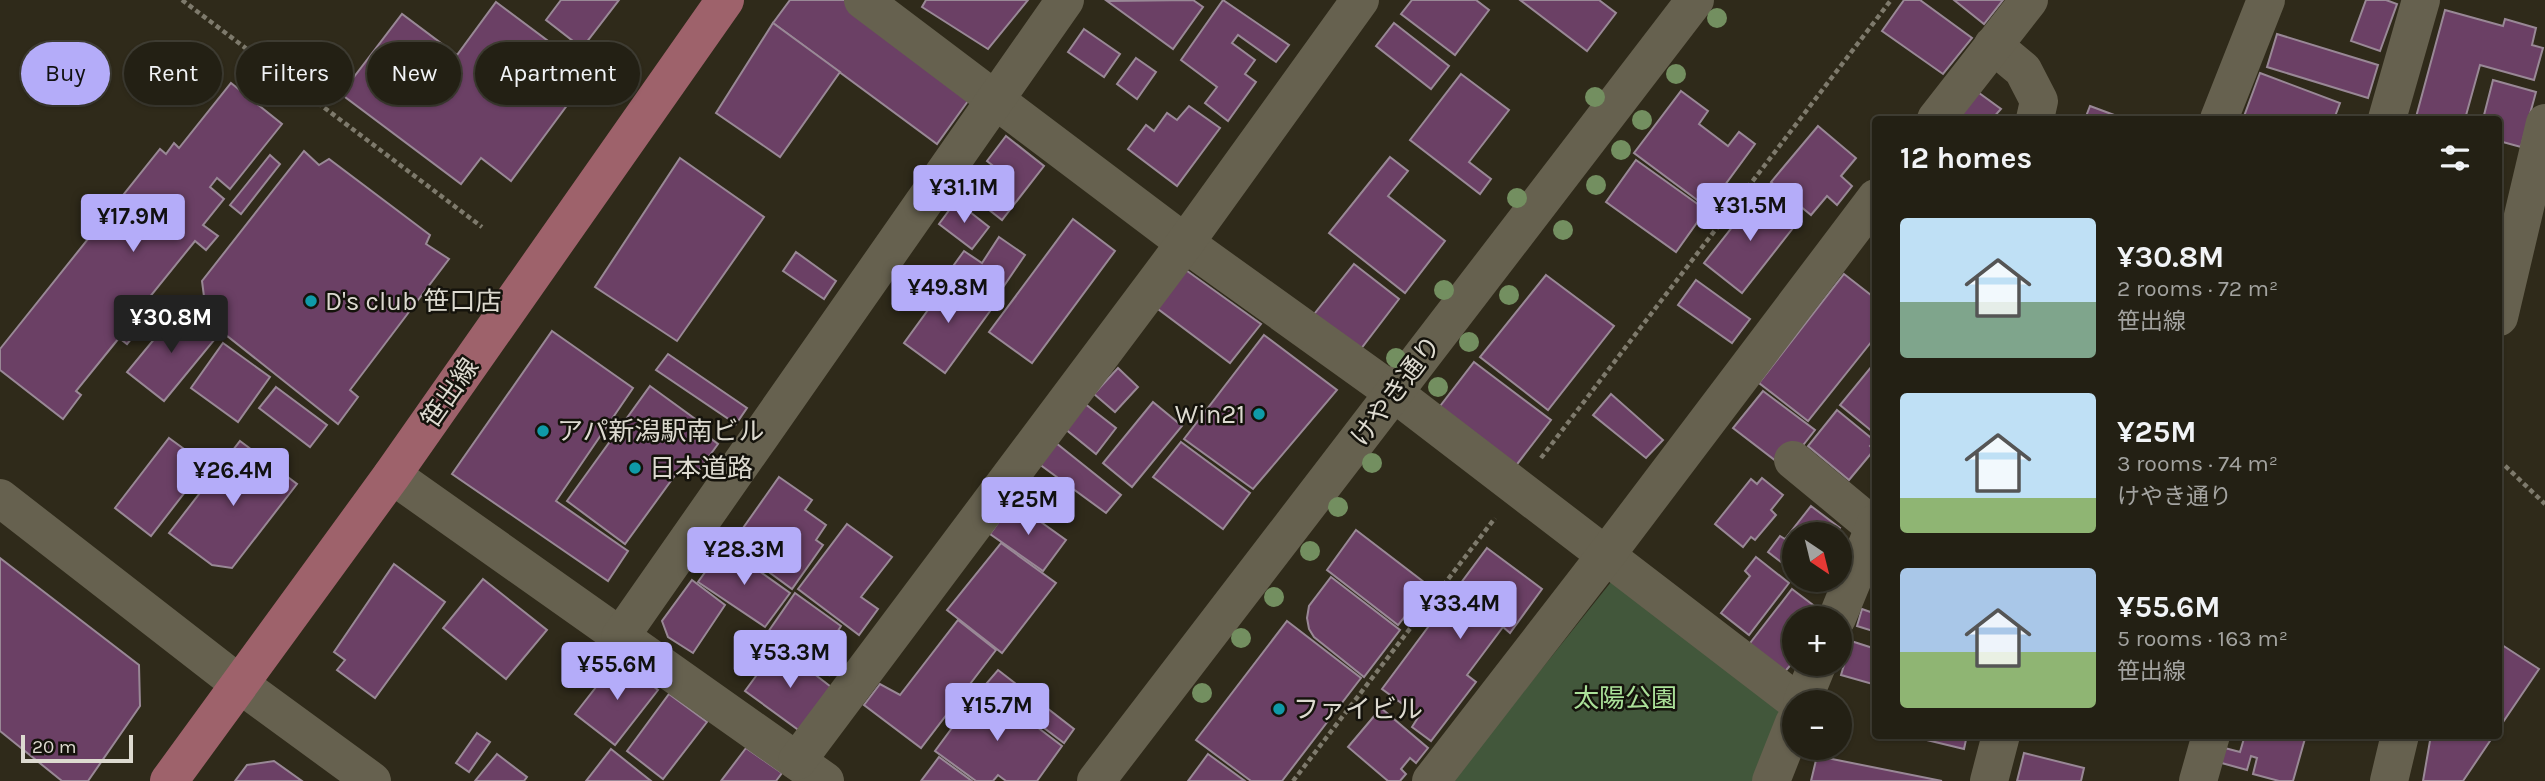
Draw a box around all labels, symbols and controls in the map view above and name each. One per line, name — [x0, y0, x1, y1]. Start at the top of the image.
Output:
chip: Buy — [21, 42, 110, 105]
chip: Rent — [124, 42, 222, 105]
chip: Filters — [236, 42, 353, 105]
chip: New — [367, 42, 461, 105]
chip: Apartment — [475, 42, 640, 105]
icon: filters — [2436, 139, 2474, 177]
text: 12 homes — [1900, 140, 2032, 176]
pin: ¥31.1M — [907, 166, 1021, 225]
text: ¥31.1M — [929, 174, 999, 201]
pin: ¥31.5M — [1693, 184, 1807, 243]
text: ¥31.5M — [1713, 192, 1787, 219]
pin: ¥17.9M — [76, 194, 190, 254]
text: ¥17.9M — [97, 203, 169, 230]
text: ¥30.8M — [2117, 239, 2224, 275]
icon: home — [1956, 246, 2040, 330]
pin: ¥49.8M — [891, 266, 1005, 325]
text: ¥49.8M — [907, 274, 989, 301]
text: 2 rooms · 72 m² — [2117, 275, 2278, 302]
place label: D's club 笹口店 — [325, 286, 502, 317]
marker: D's club 笹口店 — [303, 293, 319, 309]
pin: ¥30.8M — [114, 296, 228, 355]
text: ¥30.8M — [130, 304, 212, 331]
text: 笹出線 — [2117, 308, 2186, 335]
street label: けやき通り — [1344, 330, 1448, 452]
street label: 笹出線 — [415, 352, 485, 434]
place label: Win21 — [1175, 399, 1245, 430]
marker: Win21 — [1251, 406, 1267, 422]
text: ¥25M — [2117, 414, 2196, 450]
place label: アパ新潟駅南ビル — [557, 416, 764, 447]
icon: home — [1956, 421, 2040, 505]
marker: アパ新潟駅南ビル — [535, 423, 551, 439]
pin: ¥26.4M — [176, 448, 290, 508]
text: 3 rooms · 74 m² — [2117, 450, 2278, 477]
place label: 日本道路 — [649, 453, 753, 484]
text: ¥26.4M — [193, 457, 273, 484]
marker: 日本道路 — [627, 460, 643, 476]
pin: ¥25M — [987, 477, 1069, 537]
text: けやき通り — [2117, 483, 2232, 510]
text: ¥25M — [998, 486, 1058, 513]
north arrow — [1782, 522, 1852, 592]
map controls — [1782, 522, 1852, 760]
pin: ¥28.3M — [687, 528, 801, 587]
text: ¥28.3M — [703, 536, 785, 563]
pin: ¥33.4M — [1403, 582, 1517, 641]
text: ¥55.6M — [2117, 589, 2220, 625]
text: ¥33.4M — [1420, 590, 1500, 617]
icon: home — [1956, 596, 2040, 680]
button: + — [1782, 606, 1852, 676]
text: 5 rooms · 163 m² — [2117, 625, 2288, 652]
pin: ¥53.3M — [733, 630, 847, 690]
text: ¥53.3M — [750, 639, 830, 666]
pin: ¥55.6M — [560, 642, 674, 702]
text: ¥55.6M — [577, 651, 657, 678]
text: 笹出線 — [2117, 658, 2186, 685]
park label: 太陽公園 — [1573, 683, 1677, 714]
pin: ¥15.7M — [940, 684, 1054, 743]
button: − — [1782, 690, 1852, 760]
text: ¥15.7M — [961, 692, 1033, 719]
place label: ファイビル — [1293, 694, 1423, 725]
marker: ファイビル — [1271, 701, 1287, 717]
scale bar — [21, 732, 133, 764]
text: 20 m — [32, 736, 77, 758]

